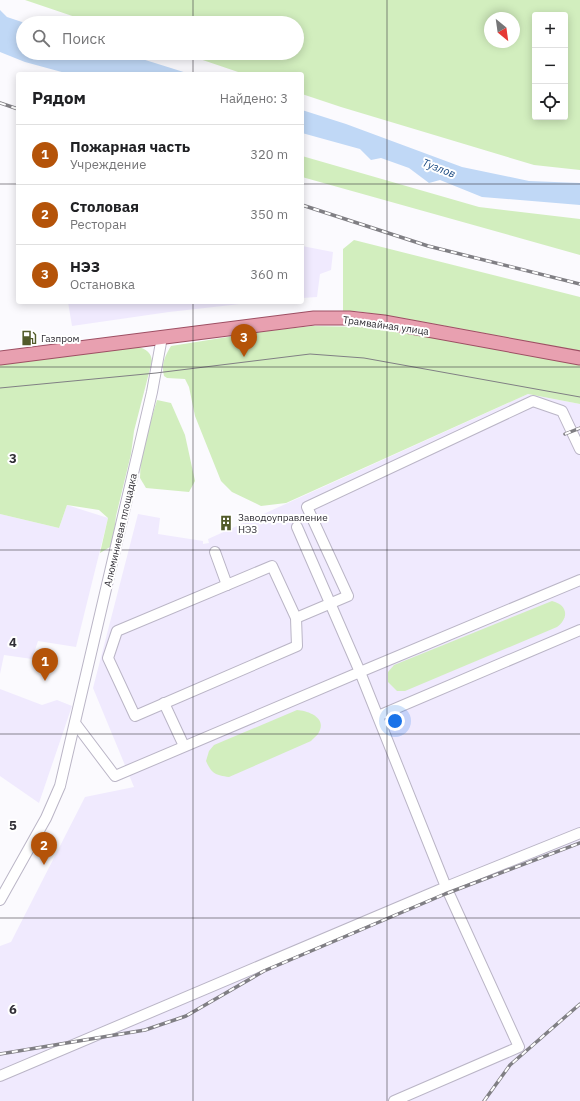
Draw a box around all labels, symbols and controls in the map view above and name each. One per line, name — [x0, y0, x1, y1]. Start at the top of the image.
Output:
north arrow — [484, 12, 520, 48]
map controls — [532, 12, 568, 120]
button: + — [532, 12, 568, 48]
search box — [16, 16, 304, 60]
icon: search — [30, 27, 52, 49]
text: Поиск — [62, 29, 105, 48]
button: − — [532, 48, 568, 84]
button: locate — [532, 84, 568, 120]
text: Рядом — [32, 87, 86, 109]
text: Найдено: 3 — [220, 90, 288, 107]
text: Пожарная часть — [70, 137, 190, 156]
text: 1 — [41, 146, 49, 163]
text: 320 m — [250, 146, 288, 163]
water label: Тузлов — [421, 155, 458, 181]
text: Учреждение — [70, 156, 146, 173]
text: Столовая — [70, 197, 139, 216]
text: 2 — [41, 206, 49, 223]
text: 350 m — [250, 206, 288, 223]
text: Ресторан — [70, 216, 127, 233]
text: НЭЗ — [70, 257, 100, 276]
text: 3 — [41, 266, 49, 283]
text: 360 m — [250, 266, 288, 283]
text: Остановка — [70, 276, 135, 293]
street label: Трамвайная улица — [342, 313, 430, 338]
pin: 3 — [231, 324, 257, 357]
fuel station icon: Газпром — [20, 329, 38, 347]
place label: Газпром — [41, 332, 80, 345]
text: 3 — [9, 450, 17, 467]
street label: Алюминиевая площадка — [101, 471, 140, 588]
place label: Заводоуправление НЭЗ — [238, 511, 328, 536]
building icon: Заводоуправление НЭЗ — [217, 514, 235, 532]
text: 4 — [9, 634, 17, 651]
pin: 1 — [32, 648, 58, 681]
your location — [385, 711, 405, 731]
text: 5 — [9, 817, 17, 834]
pin: 2 — [31, 832, 57, 865]
text: 6 — [9, 1001, 17, 1018]

